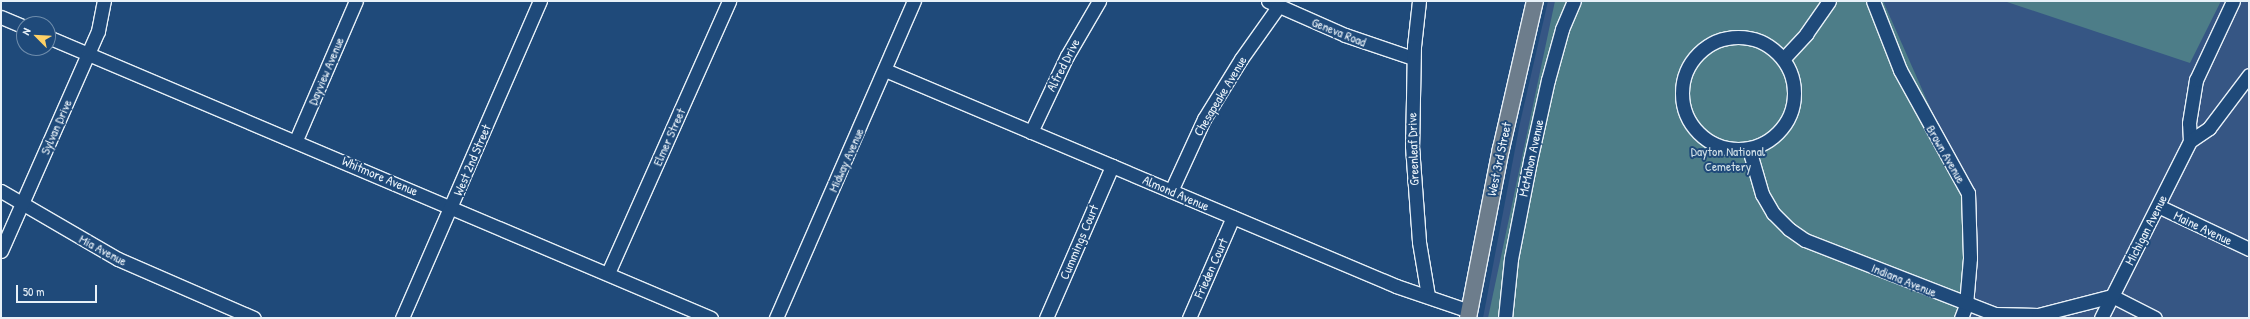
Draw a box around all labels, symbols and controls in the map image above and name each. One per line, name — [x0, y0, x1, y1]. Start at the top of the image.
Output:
street label: Geneva Road — [1310, 14, 1368, 50]
north arrow — [16, 16, 56, 56]
text: N — [18, 26, 34, 37]
street label: Dayview Avenue — [305, 35, 347, 107]
street label: Alfred Drive — [1043, 36, 1083, 94]
street label: Chesapeake Avenue — [1190, 53, 1250, 139]
street label: Sylvan Drive — [37, 97, 75, 157]
street label: Elmer Street — [649, 106, 689, 168]
street label: Greenleaf Drive — [1404, 112, 1422, 186]
street label: McMahon Avenue — [1515, 118, 1547, 198]
street label: West 3rd Street — [1484, 121, 1514, 197]
street label: West 2nd Street — [450, 122, 494, 198]
street label: Brown Avenue — [1923, 122, 1969, 186]
street label: Midway Avenue — [825, 126, 867, 194]
park label: Dayton National Cemetery — [1691, 144, 1765, 175]
street label: Whitmore Avenue — [340, 153, 420, 199]
street label: Almond Avenue — [1140, 172, 1212, 214]
street label: Michigan Avenue — [2122, 192, 2170, 268]
street label: Cummings Court — [1056, 202, 1102, 282]
street label: Maine Avenue — [2171, 208, 2235, 248]
street label: Mia Avenue — [77, 231, 129, 269]
street label: Frieden Court — [1191, 236, 1231, 300]
street label: Indiana Avenue — [1869, 260, 1939, 300]
scale bar — [18, 277, 99, 303]
text: 50 m — [23, 283, 44, 300]

